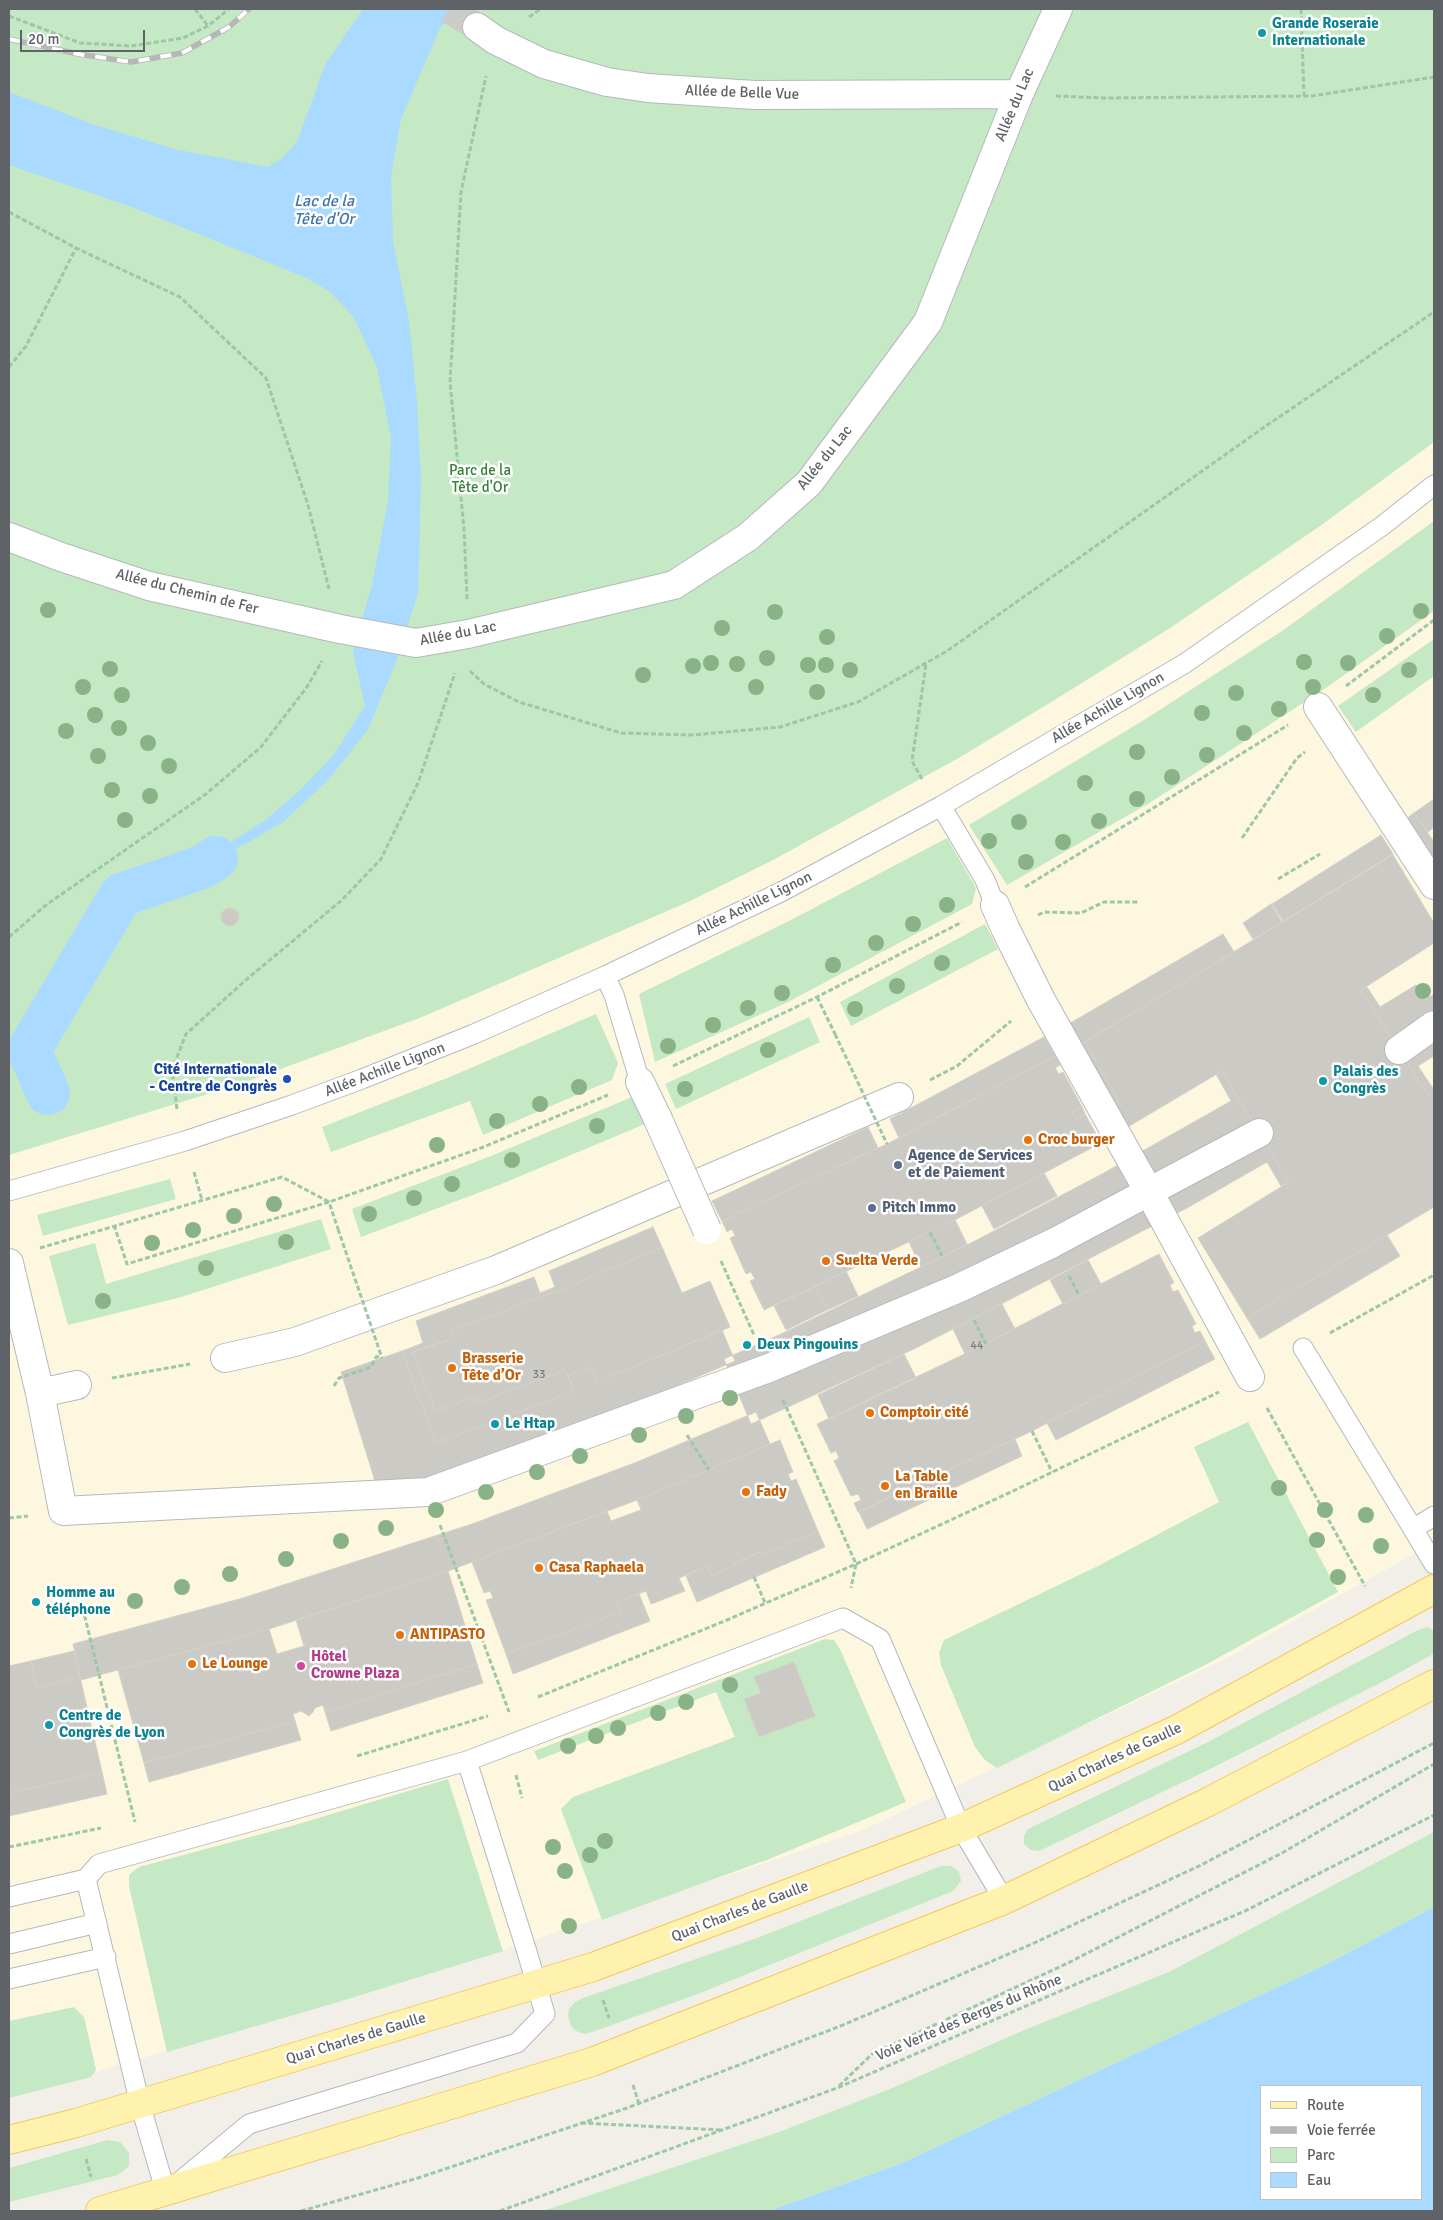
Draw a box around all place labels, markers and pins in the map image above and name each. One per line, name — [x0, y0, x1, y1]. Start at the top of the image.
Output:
place label: Grande Roseraie Internationale — [1272, 15, 1379, 50]
marker: Grande Roseraie Internationale — [1256, 27, 1268, 39]
place label: Cité Internationale - Centre de Congrès — [149, 1061, 277, 1096]
place label: Palais des Congrès — [1333, 1063, 1398, 1098]
marker: Cité Internationale - Centre de Congrès — [281, 1073, 293, 1085]
marker: Palais des Congrès — [1317, 1075, 1329, 1087]
place label: Croc burger — [1038, 1131, 1115, 1149]
marker: Croc burger — [1022, 1134, 1034, 1146]
place label: Agence de Services et de Paiement — [908, 1147, 1032, 1182]
marker: Agence de Services et de Paiement — [892, 1159, 904, 1171]
place label: Pitch Immo — [882, 1199, 956, 1217]
marker: Pitch Immo — [866, 1202, 878, 1214]
place label: Suelta Verde — [836, 1252, 918, 1270]
marker: Suelta Verde — [820, 1255, 832, 1267]
place label: Deux Pingouins — [757, 1336, 858, 1354]
marker: Deux Pingouins — [741, 1339, 753, 1351]
place label: Brasserie Tête d’Or — [462, 1350, 524, 1385]
marker: Brasserie Tête d’Or — [446, 1362, 458, 1374]
place label: Comptoir cité — [880, 1404, 969, 1422]
marker: Comptoir cité — [864, 1407, 876, 1419]
place label: Le Htap — [505, 1415, 555, 1433]
marker: Le Htap — [489, 1418, 501, 1430]
place label: La Table en Braille — [895, 1468, 958, 1503]
marker: La Table en Braille — [879, 1480, 891, 1492]
place label: Fady — [756, 1483, 787, 1501]
marker: Fady — [740, 1486, 752, 1498]
place label: Casa Raphaela — [549, 1559, 644, 1577]
marker: Casa Raphaela — [533, 1562, 545, 1574]
place label: Homme au téléphone — [46, 1584, 115, 1619]
marker: Homme au téléphone — [30, 1596, 42, 1608]
place label: ANTIPASTO — [410, 1626, 485, 1644]
marker: ANTIPASTO — [394, 1629, 406, 1641]
place label: Hôtel Crowne Plaza — [311, 1648, 400, 1683]
place label: Le Lounge — [202, 1655, 268, 1673]
marker: Le Lounge — [186, 1658, 198, 1670]
marker: Hôtel Crowne Plaza — [295, 1660, 307, 1672]
place label: Centre de Congrès de Lyon — [59, 1707, 165, 1742]
marker: Centre de Congrès de Lyon — [43, 1719, 55, 1731]

